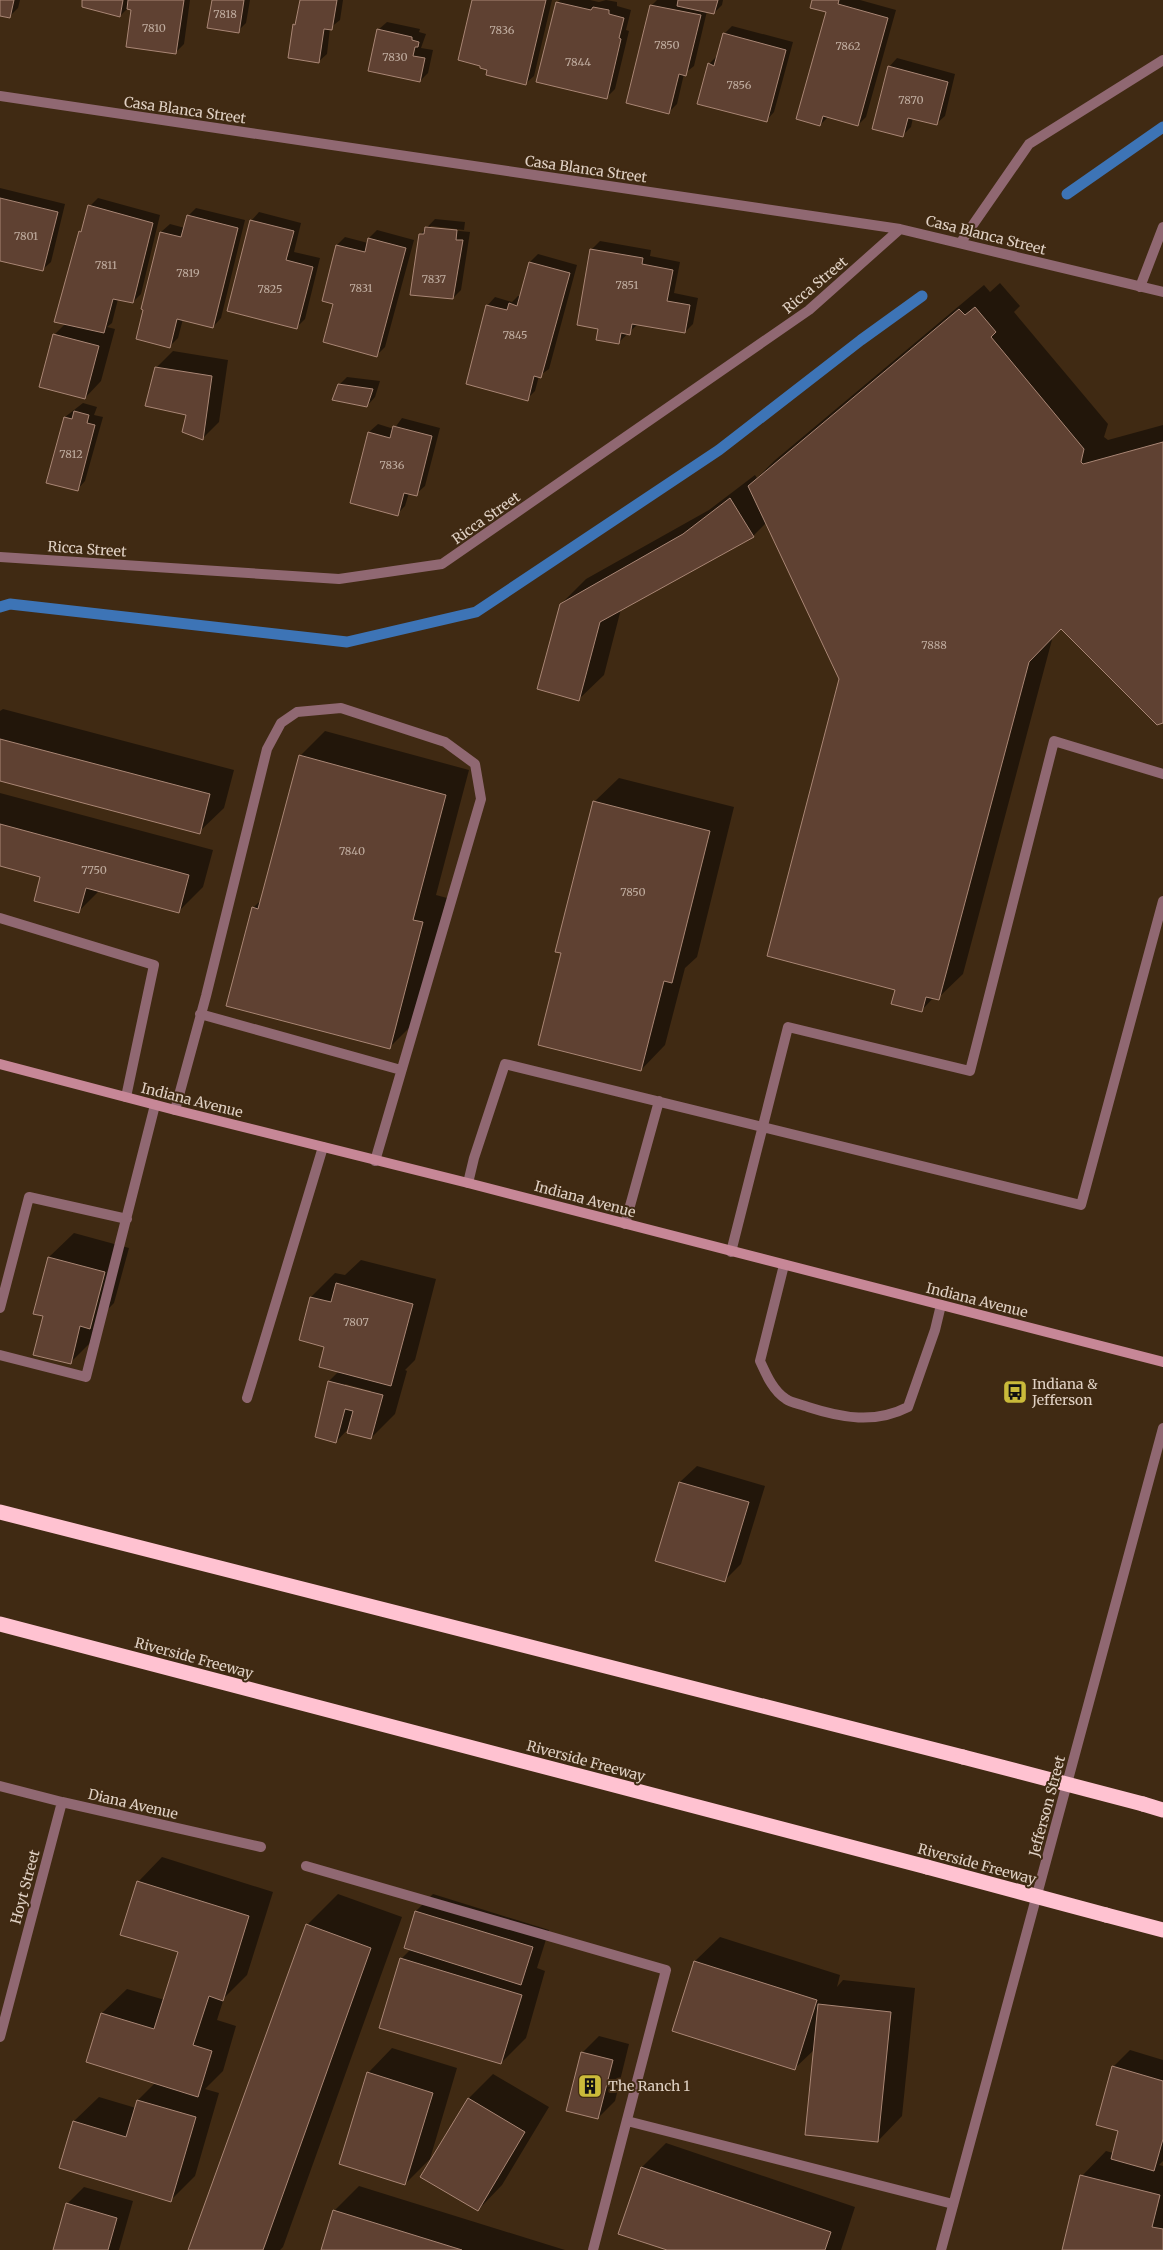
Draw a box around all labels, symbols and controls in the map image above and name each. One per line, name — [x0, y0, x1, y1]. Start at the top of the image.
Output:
house number: 7818 — [213, 7, 237, 21]
house number: 7810 — [142, 21, 166, 35]
house number: 7836 — [490, 23, 515, 37]
house number: 7850 — [654, 38, 680, 52]
house number: 7862 — [835, 39, 861, 53]
house number: 7830 — [382, 50, 408, 64]
house number: 7844 — [565, 55, 591, 69]
house number: 7856 — [727, 78, 752, 92]
street label: Casa Blanca Street — [123, 93, 248, 128]
house number: 7870 — [898, 93, 924, 107]
street label: Casa Blanca Street — [524, 152, 649, 187]
street label: Casa Blanca Street — [924, 211, 1048, 259]
house number: 7801 — [14, 229, 38, 243]
street label: Ricca Street — [779, 252, 851, 317]
house number: 7811 — [95, 258, 117, 272]
house number: 7819 — [176, 266, 200, 280]
house number: 7837 — [422, 272, 446, 286]
house number: 7851 — [616, 278, 638, 292]
house number: 7831 — [350, 281, 372, 295]
house number: 7825 — [258, 282, 282, 296]
house number: 7845 — [503, 328, 527, 342]
house number: 7812 — [59, 447, 83, 461]
house number: 7836 — [380, 458, 405, 472]
street label: Ricca Street — [448, 488, 524, 548]
street label: Ricca Street — [47, 537, 128, 561]
house number: 7888 — [921, 638, 947, 652]
house number: 7840 — [339, 844, 365, 858]
house number: 7750 — [81, 863, 107, 877]
house number: 7850 — [620, 885, 646, 899]
street label: Indiana Avenue — [139, 1079, 245, 1121]
street label: Indiana Avenue — [532, 1177, 638, 1221]
street label: Indiana Avenue — [924, 1279, 1030, 1321]
house number: 7807 — [343, 1315, 369, 1329]
place label: Indiana & Jefferson — [1031, 1375, 1098, 1409]
bus stop icon: Indiana & Jefferson — [1002, 1379, 1028, 1405]
street label: Riverside Freeway — [133, 1634, 256, 1683]
street label: Riverside Freeway — [525, 1737, 648, 1786]
street label: Jefferson Street — [1025, 1753, 1069, 1859]
street label: Diana Avenue — [86, 1785, 180, 1823]
street label: Riverside Freeway — [916, 1840, 1039, 1889]
street label: Hoyt Street — [6, 1847, 44, 1926]
building icon: The Ranch 1 — [577, 2073, 603, 2099]
place label: The Ranch 1 — [608, 2077, 690, 2095]

